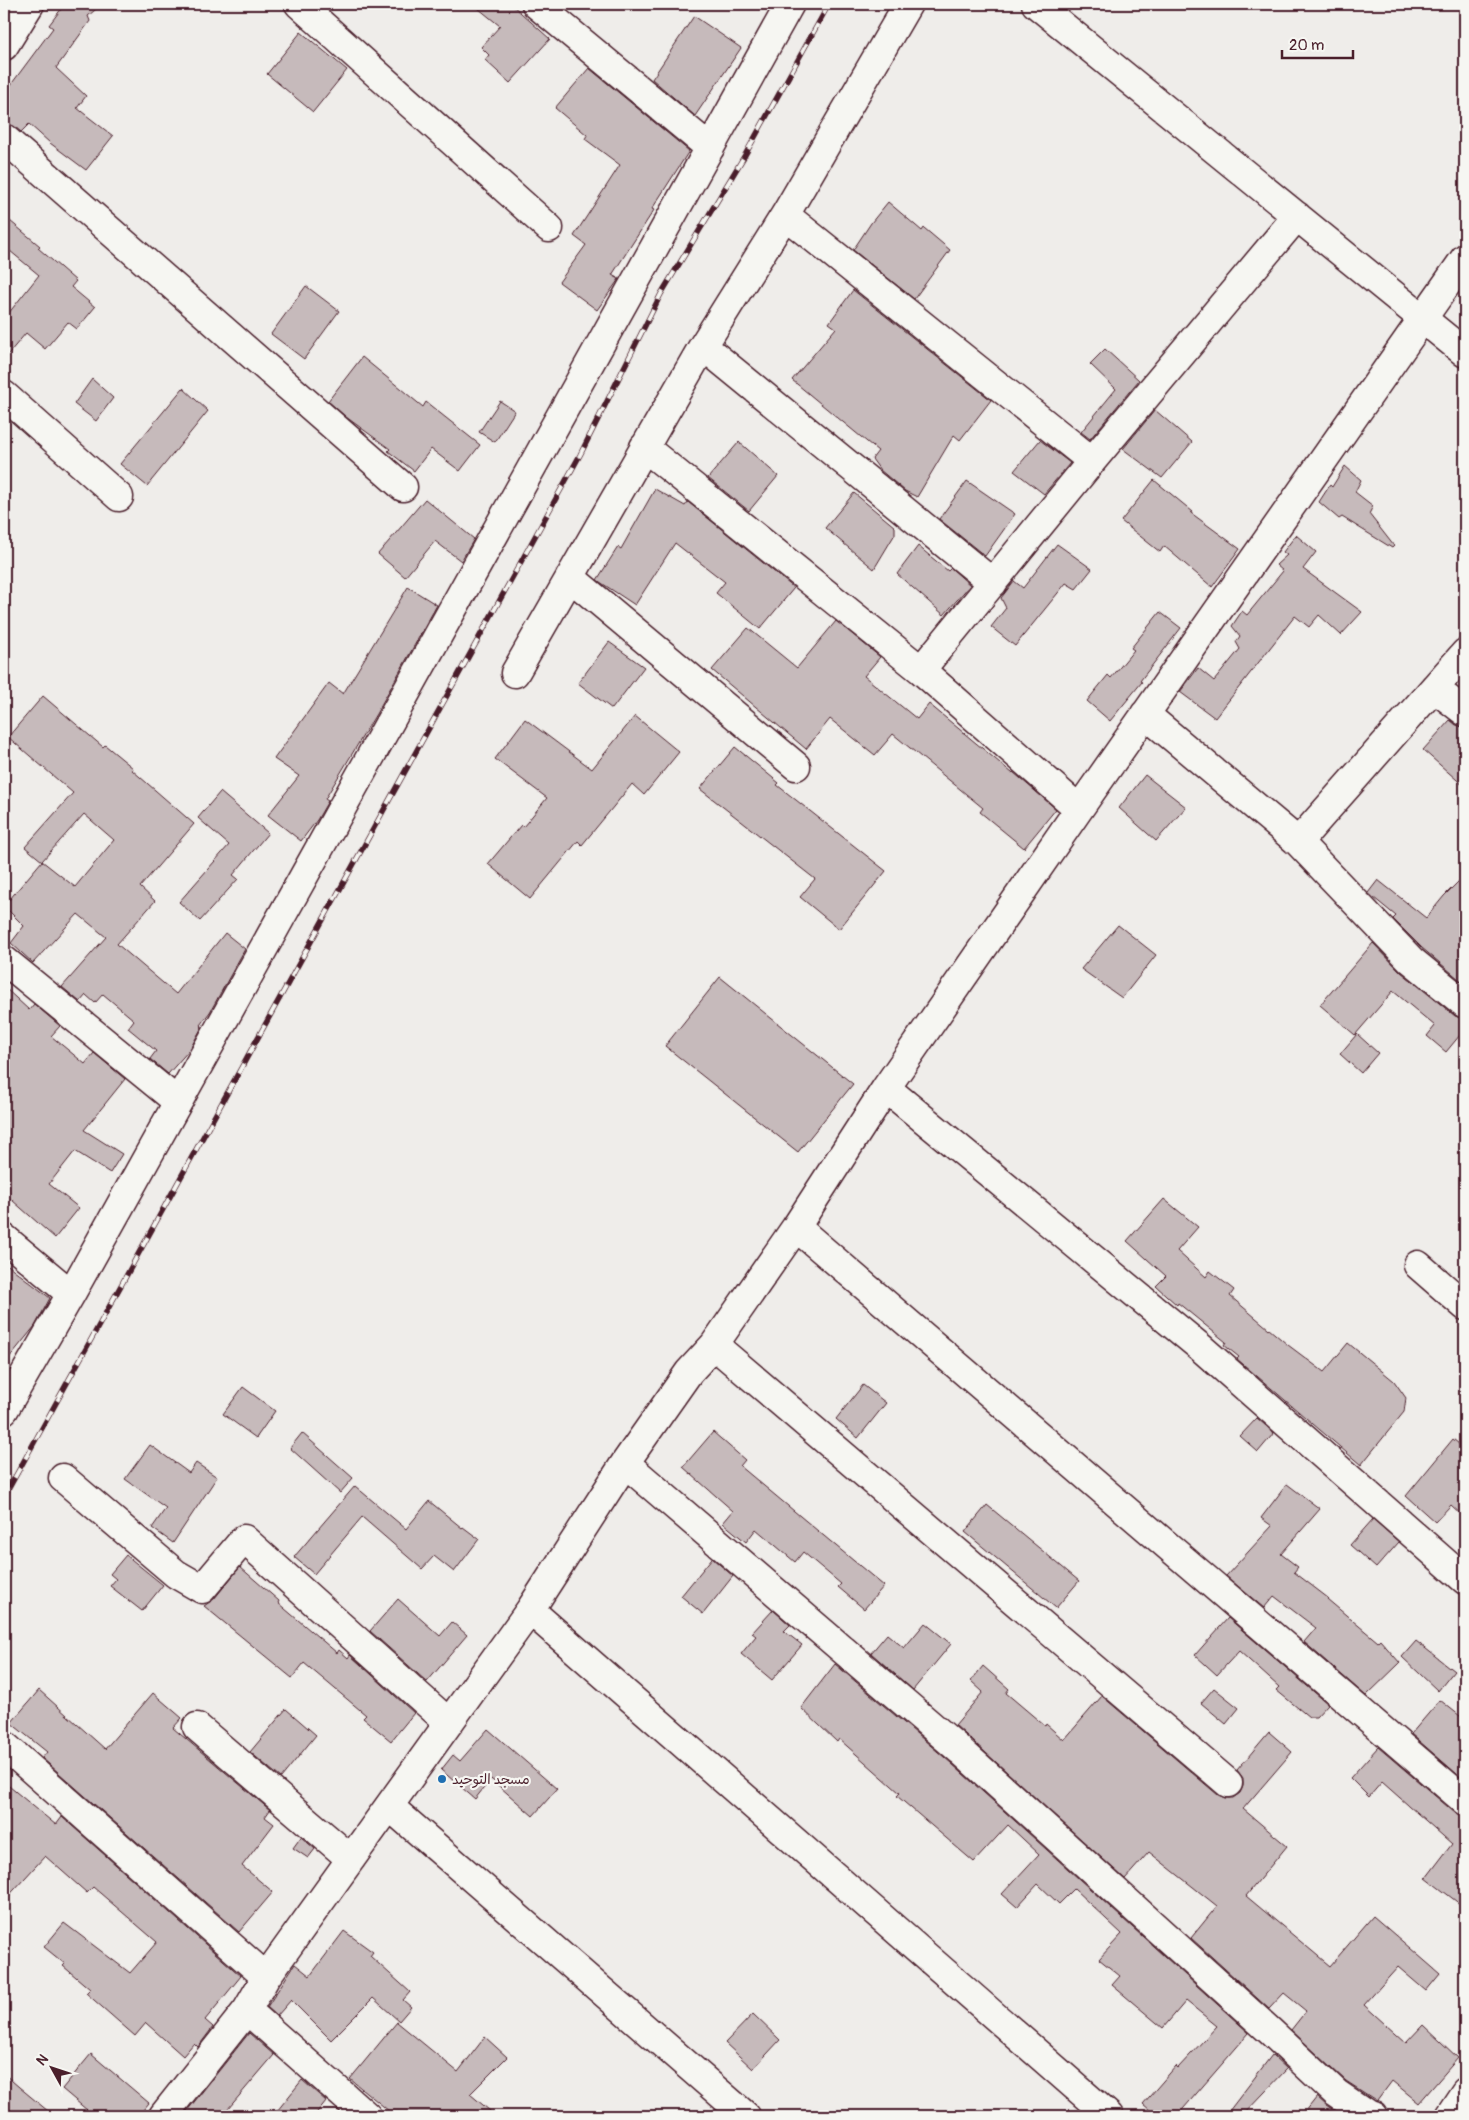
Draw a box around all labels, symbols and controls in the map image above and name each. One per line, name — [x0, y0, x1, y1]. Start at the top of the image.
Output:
scale bar — [1282, 28, 1353, 60]
text: 20 m — [1289, 36, 1324, 55]
place label: مسجد التوحيد — [452, 1771, 530, 1788]
marker: مسجد التوحيد — [436, 1773, 448, 1785]
north arrow — [28, 2042, 78, 2092]
text: N — [33, 2051, 52, 2069]

